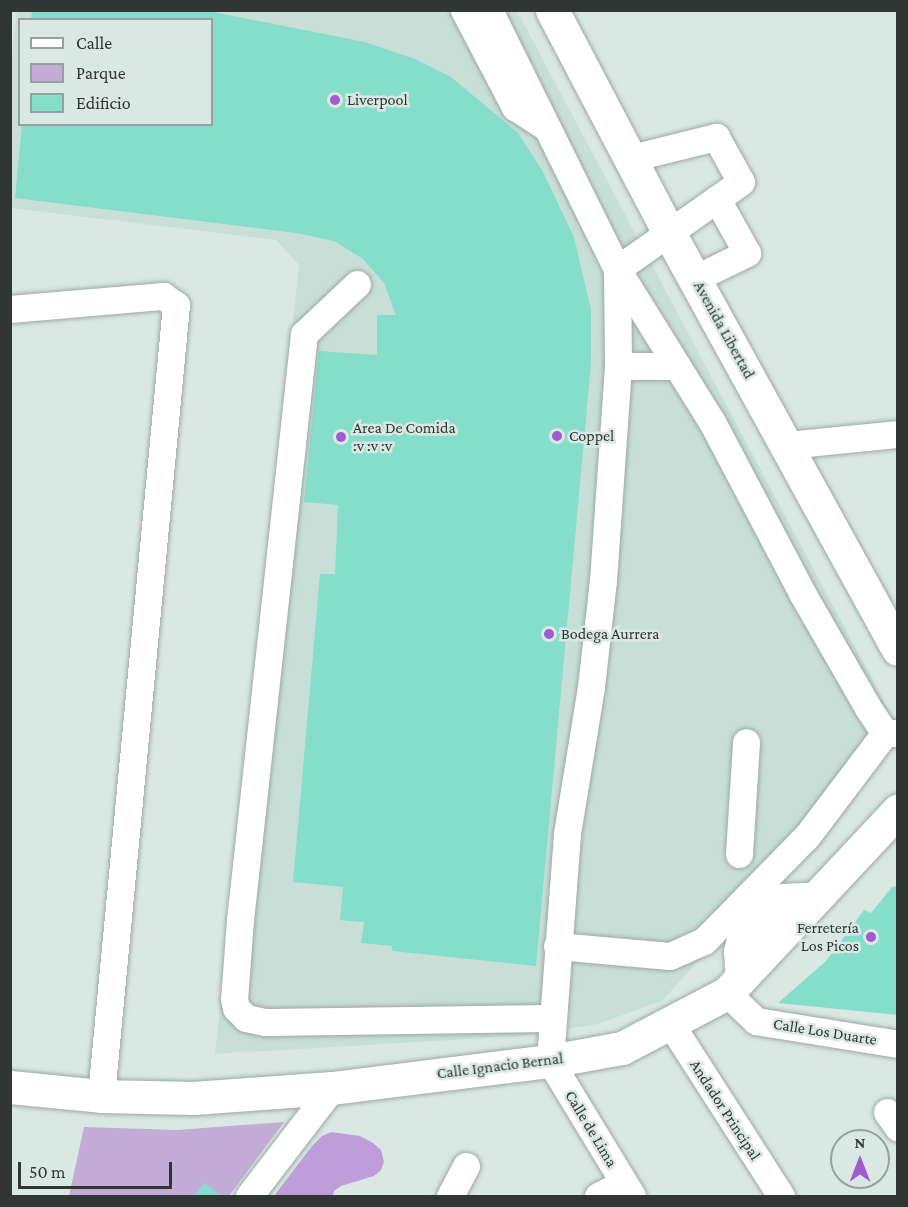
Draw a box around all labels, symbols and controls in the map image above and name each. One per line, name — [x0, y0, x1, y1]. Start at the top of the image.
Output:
legend — [18, 18, 213, 126]
text: Calle — [76, 33, 112, 53]
text: Parque — [76, 63, 126, 83]
place label: Liverpool — [347, 90, 408, 110]
text: Edificio — [76, 93, 131, 113]
marker: Liverpool — [328, 93, 342, 107]
street label: Avenida Libertad — [689, 278, 759, 382]
place label: Area De Comida :v :v :v — [353, 418, 456, 456]
place label: Coppel — [569, 426, 614, 446]
marker: Coppel — [550, 429, 564, 443]
marker: Area De Comida :v :v :v — [334, 430, 348, 444]
place label: Bodega Aurrera — [561, 624, 659, 644]
marker: Bodega Aurrera — [542, 627, 556, 641]
place label: Ferretería Los Picos — [797, 918, 859, 956]
marker: Ferretería Los Picos — [864, 930, 878, 944]
street label: Calle Los Duarte — [772, 1014, 878, 1050]
street label: Calle Ignacio Bernal — [436, 1049, 564, 1083]
street label: Andador Principal — [685, 1056, 765, 1164]
street label: Calle de Lima — [561, 1087, 621, 1171]
north arrow — [830, 1129, 890, 1189]
text: N — [855, 1134, 865, 1151]
scale bar — [21, 1150, 176, 1188]
text: 50 m — [29, 1162, 66, 1182]

